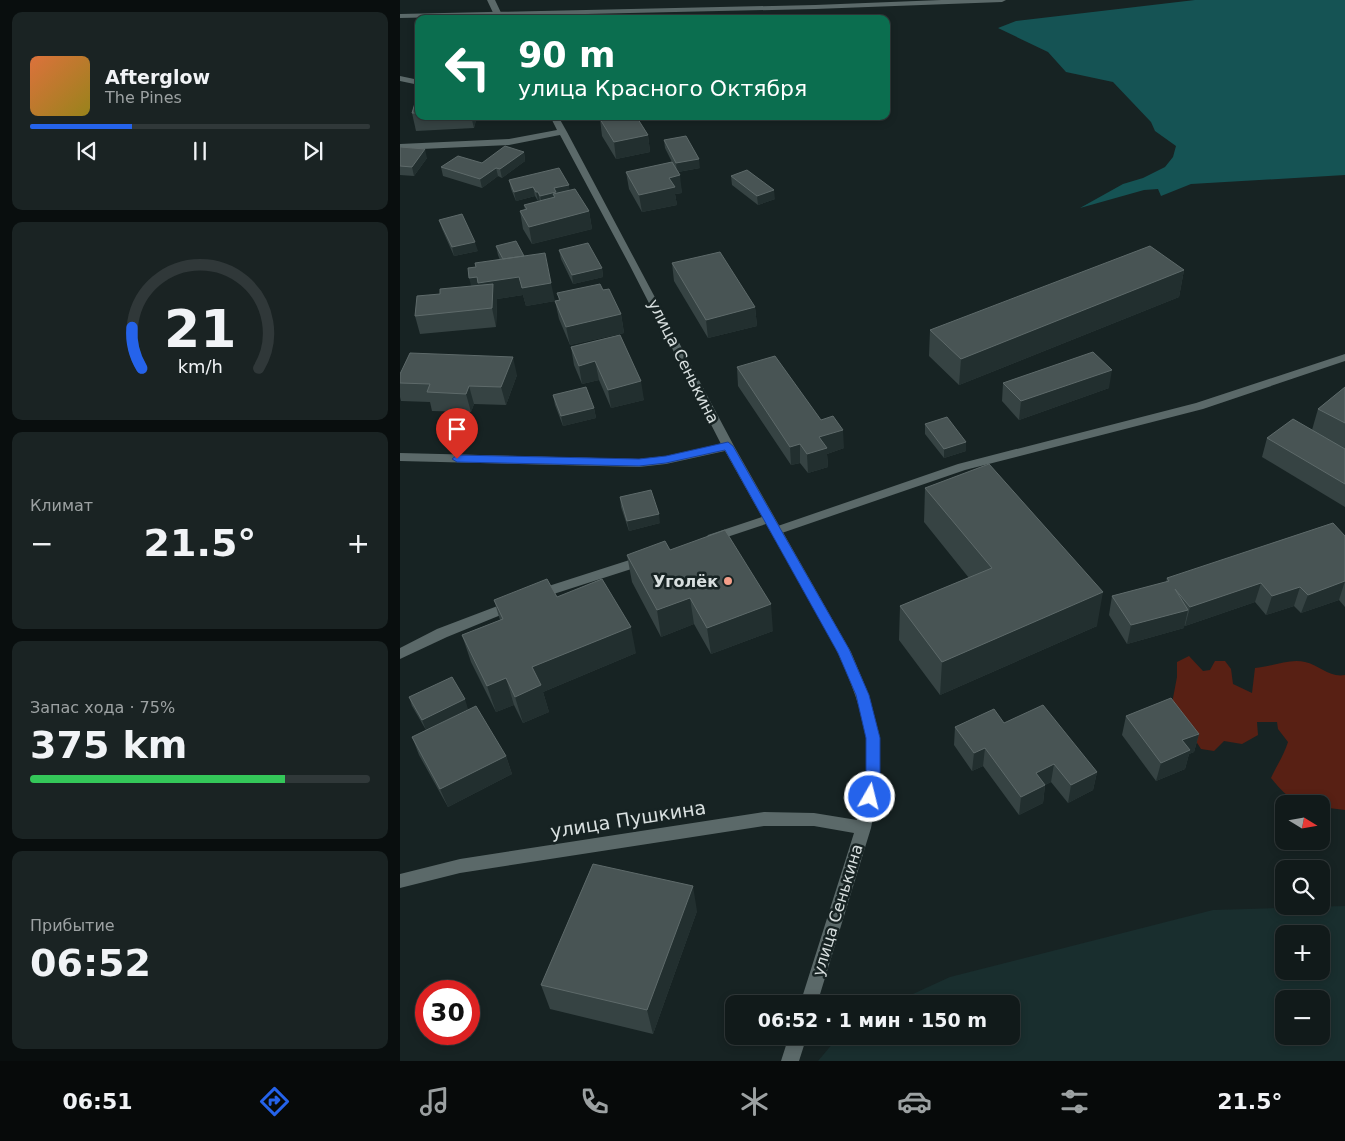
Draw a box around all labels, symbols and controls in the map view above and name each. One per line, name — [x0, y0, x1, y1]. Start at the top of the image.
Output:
icon: left — [435, 35, 500, 100]
text: 90 m — [518, 35, 615, 75]
text: Afterglow — [105, 66, 210, 88]
text: улица Красного Октября — [518, 76, 807, 101]
text: The Pines — [105, 88, 182, 107]
icon: previous — [73, 137, 101, 165]
icon: pause — [186, 137, 214, 165]
icon: next — [299, 137, 327, 165]
street label: улица Сенькина — [644, 296, 723, 427]
text: 21 — [164, 299, 236, 359]
text: km/h — [177, 356, 223, 377]
pin — [436, 408, 478, 459]
icon: arrive — [443, 415, 471, 443]
text: Климат — [30, 496, 93, 515]
text: 21.5° — [144, 521, 256, 565]
text: − — [30, 527, 53, 560]
text: + — [347, 527, 370, 560]
place label: Уголёк — [653, 572, 718, 591]
marker: Уголёк — [722, 575, 734, 587]
text: Запас хода · 75% — [30, 698, 175, 717]
text: 375 km — [30, 723, 187, 767]
position arrow — [843, 770, 895, 822]
north arrow — [1275, 795, 1330, 850]
map controls — [1275, 795, 1330, 1045]
street label: улица Пушкина — [549, 796, 707, 842]
street label: улица Сенькина — [808, 842, 867, 978]
button: search — [1275, 860, 1330, 915]
text: Прибытие — [30, 916, 115, 935]
button: + — [1275, 925, 1330, 980]
text: 06:52 — [30, 941, 151, 985]
speed limit sign: 30 — [415, 980, 480, 1045]
button: − — [1275, 990, 1330, 1045]
text: 06:52 · 1 мин · 150 m — [758, 1009, 987, 1031]
icon: directions — [257, 1084, 292, 1119]
icon: music — [417, 1084, 452, 1119]
icon: phone — [577, 1084, 612, 1119]
icon: climate — [737, 1084, 772, 1119]
icon: car — [897, 1084, 932, 1119]
icon: filters — [1057, 1084, 1092, 1119]
text: 06:51 — [62, 1089, 133, 1114]
text: 21.5° — [1217, 1089, 1282, 1114]

